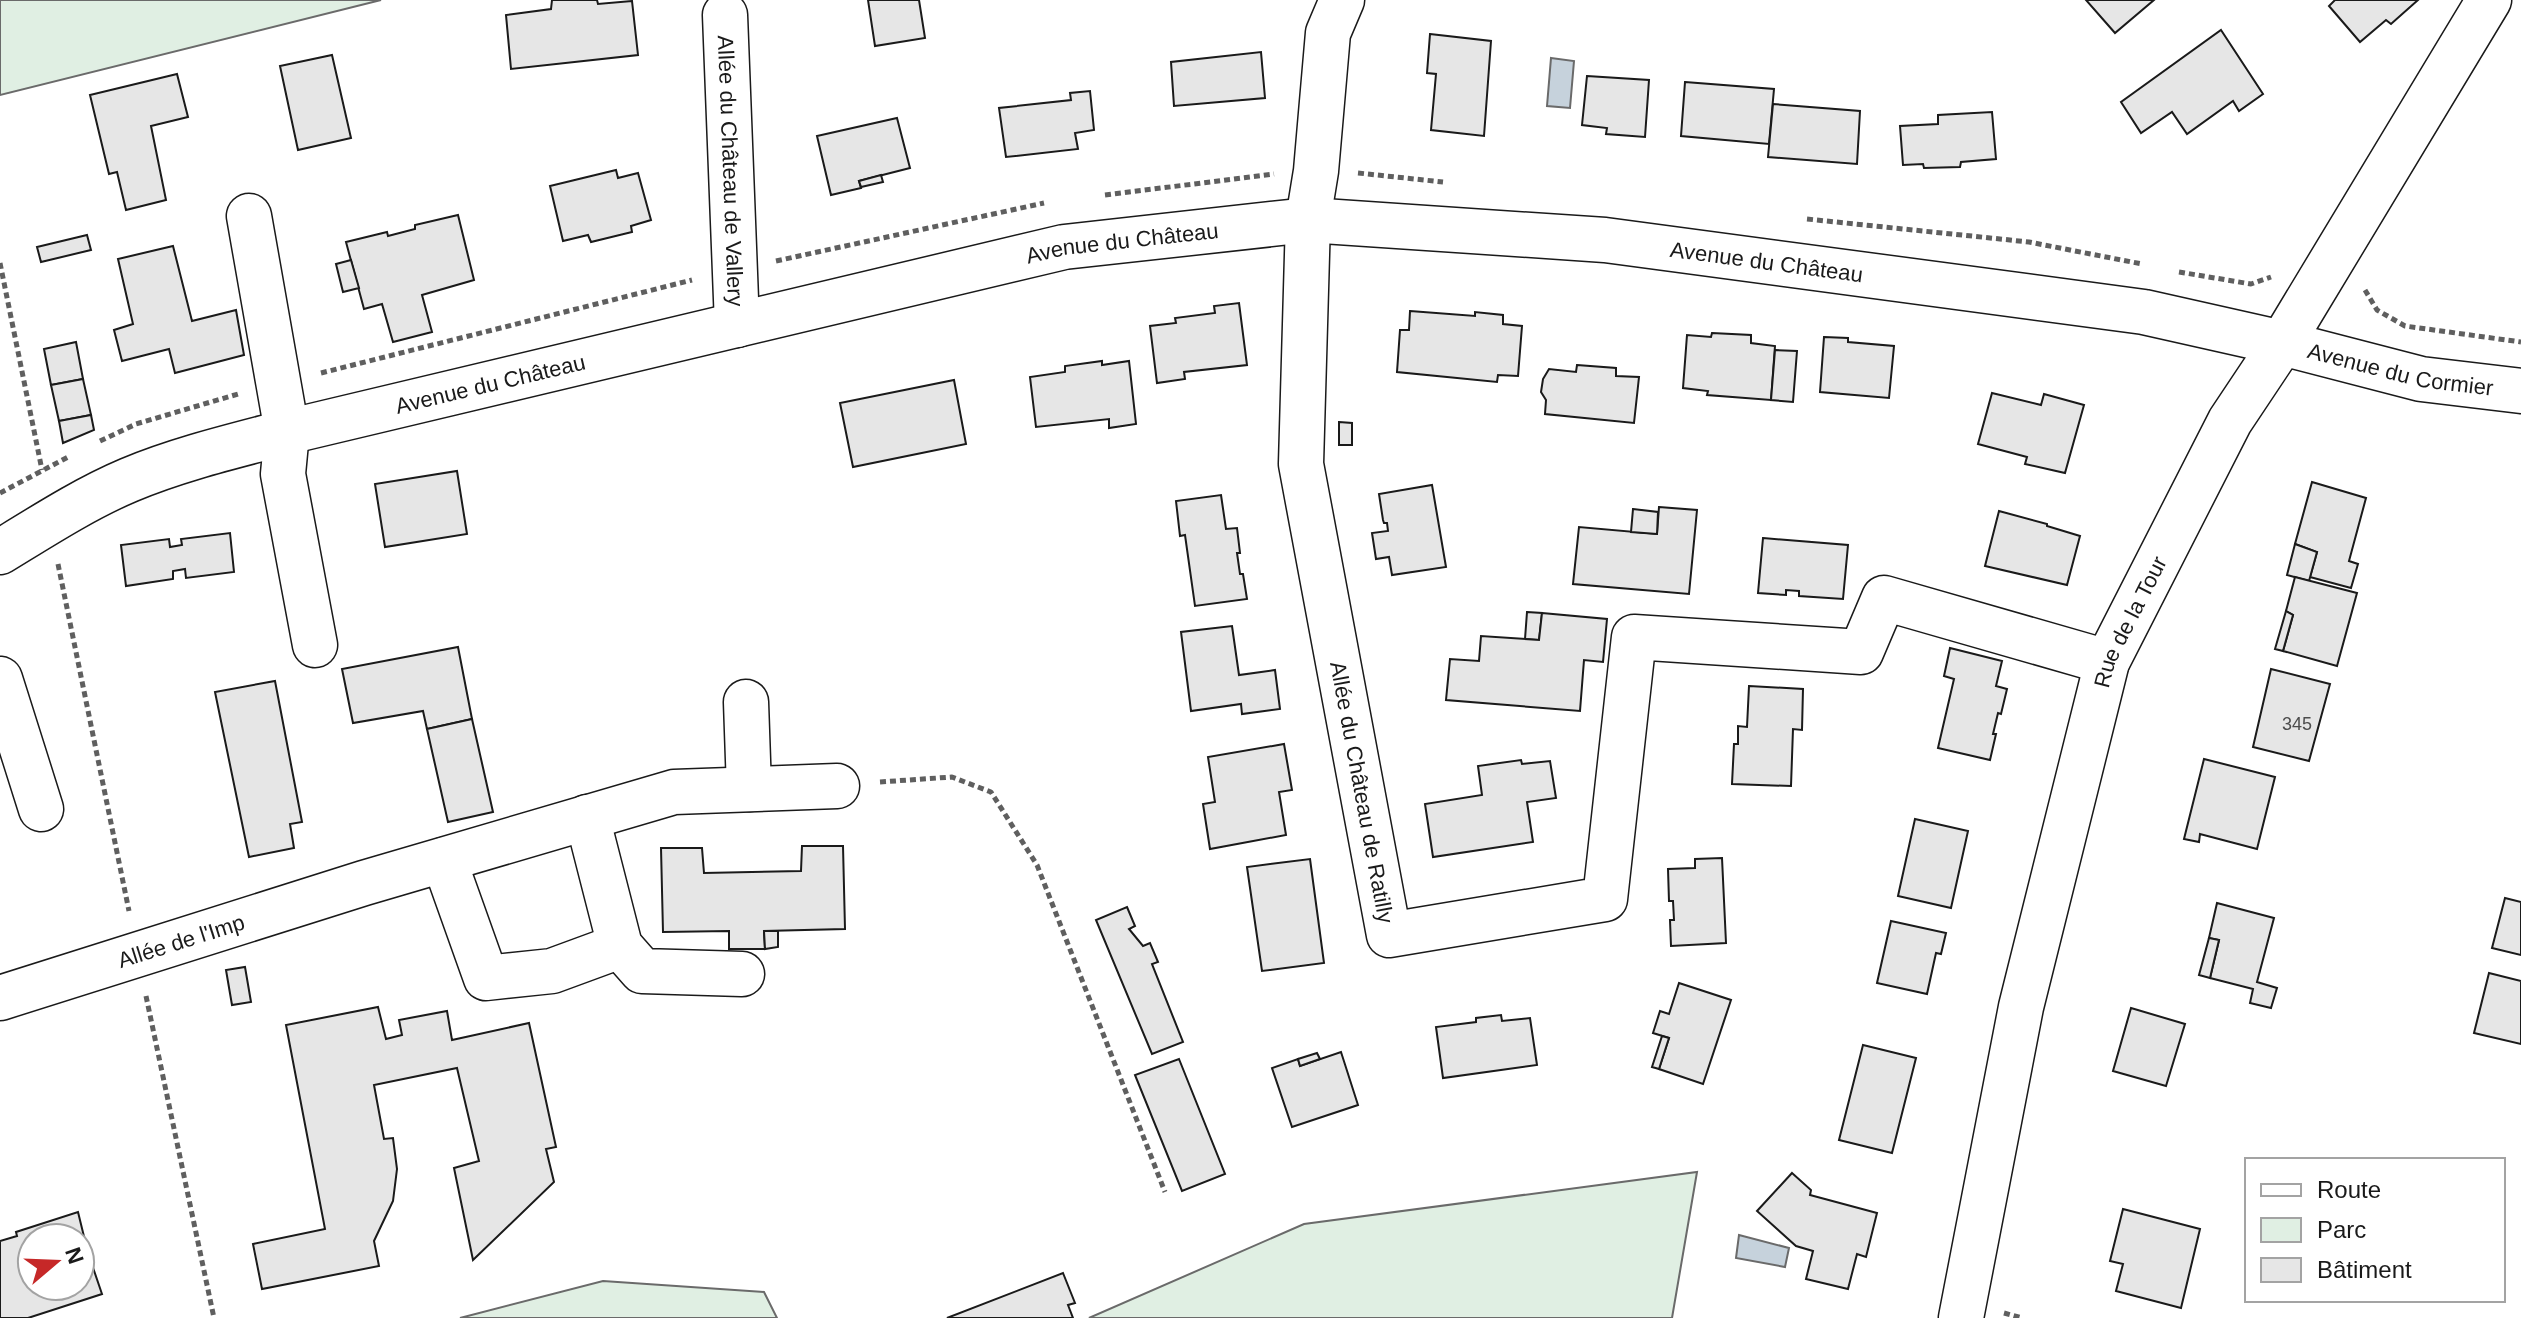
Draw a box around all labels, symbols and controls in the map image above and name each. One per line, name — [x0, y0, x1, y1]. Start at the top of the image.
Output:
street label: Allée du Château de Vallery — [713, 35, 748, 307]
street label: Avenue du Château — [1023, 218, 1220, 269]
street label: Avenue du Château — [1669, 237, 1864, 287]
street label: Avenue du Cormier — [2305, 338, 2495, 401]
street label: Avenue du Château — [393, 349, 588, 419]
street label: Rue de la Tour — [2089, 552, 2172, 690]
street label: Allée du Château de Ratilly — [1325, 659, 1399, 925]
house number: 345 — [2282, 714, 2312, 734]
street label: Allée de l'Imp — [115, 910, 248, 973]
legend — [2245, 1158, 2505, 1302]
text: Route — [2317, 1176, 2381, 1203]
text: Parc — [2317, 1216, 2366, 1243]
north arrow — [16, 1222, 96, 1302]
text: N — [60, 1244, 89, 1267]
text: Bâtiment — [2317, 1256, 2412, 1283]

